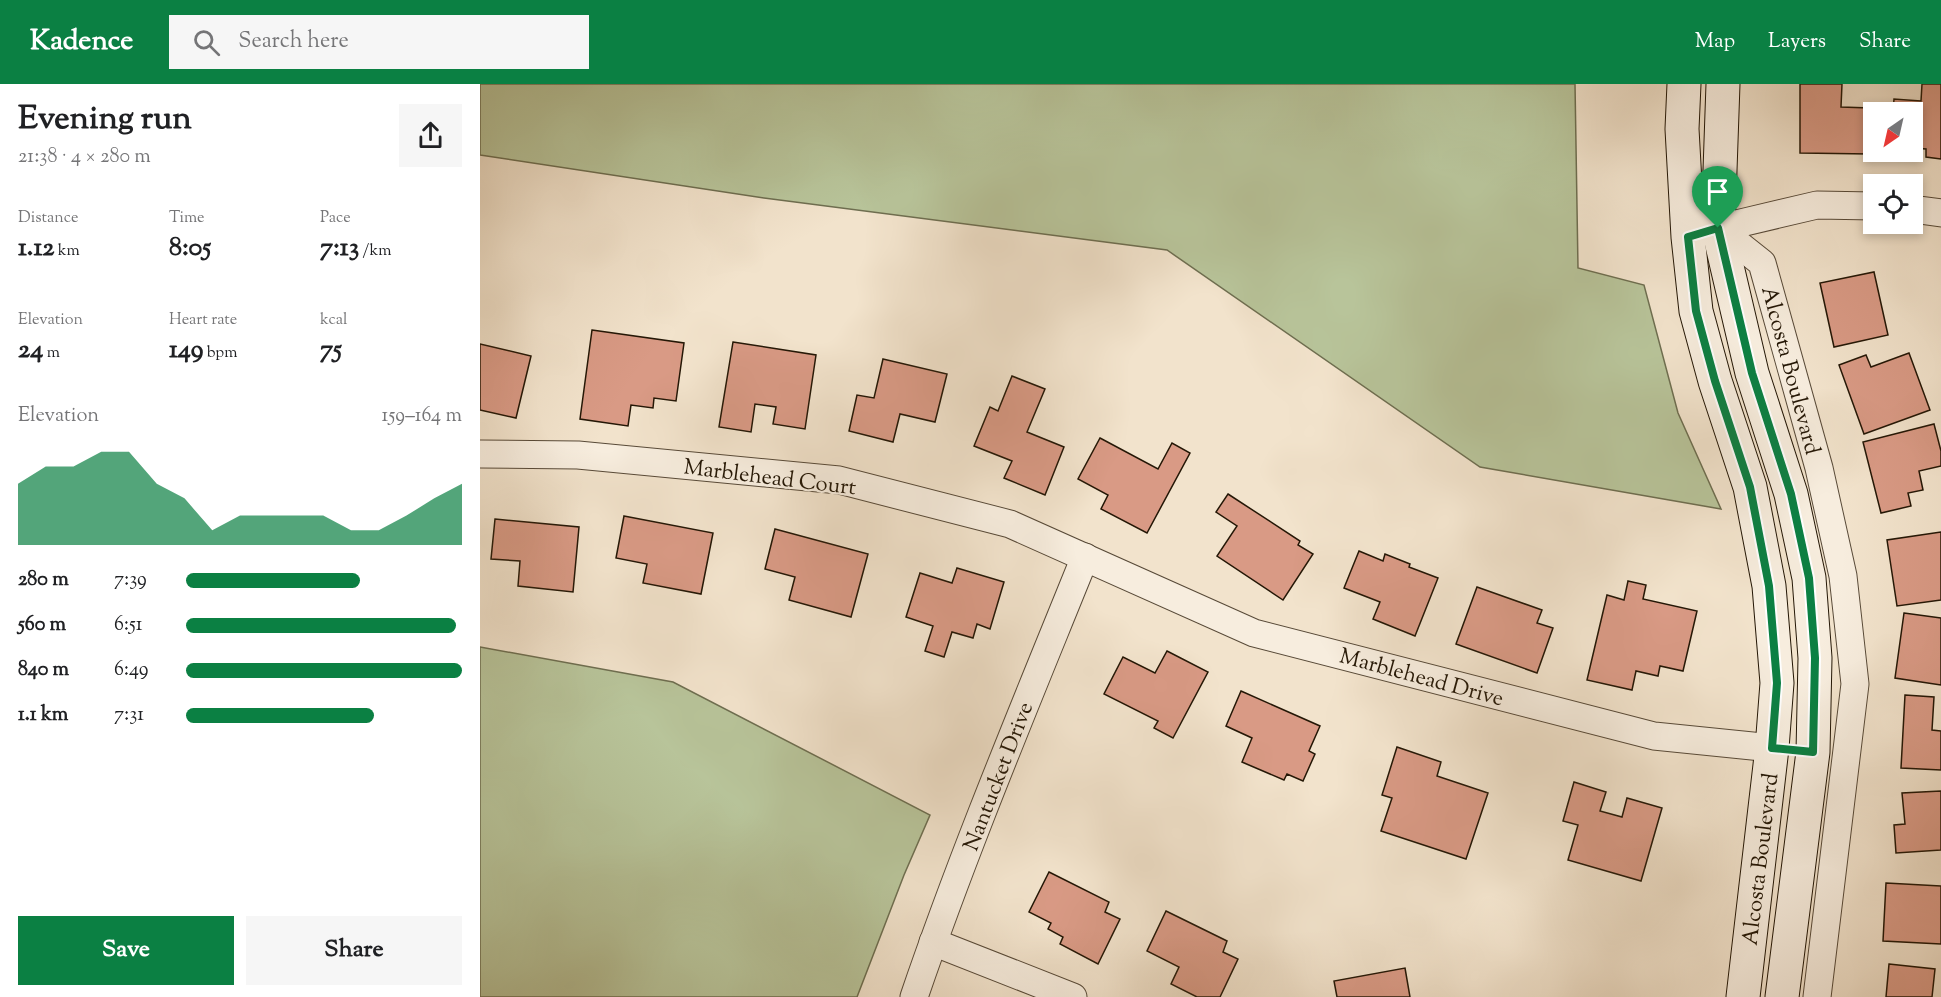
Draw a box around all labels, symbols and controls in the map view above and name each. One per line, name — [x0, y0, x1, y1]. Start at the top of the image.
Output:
search box — [169, 15, 589, 69]
text: Kadence — [30, 22, 133, 62]
icon: search — [190, 26, 223, 59]
text: Search here — [238, 26, 349, 58]
text: Map — [1695, 27, 1735, 57]
text: Layers — [1768, 27, 1826, 57]
text: Share — [1859, 27, 1911, 57]
text: Evening run — [18, 96, 192, 144]
north arrow — [1863, 102, 1923, 162]
map controls — [1863, 102, 1923, 234]
button: share — [399, 104, 462, 167]
text: 21:38 · 4 × 280 m — [18, 143, 151, 172]
pin — [1692, 166, 1743, 228]
button: locate — [1863, 174, 1923, 234]
icon: arrive — [1701, 175, 1734, 208]
text: Distance — [18, 207, 78, 230]
text: Time — [169, 207, 205, 230]
text: Pace — [320, 207, 351, 230]
text: 1.12 — [18, 230, 54, 267]
text: 8:05 — [169, 230, 211, 267]
text: 7:13 — [320, 230, 359, 267]
text: km — [54, 240, 80, 263]
text: /km — [359, 240, 391, 263]
street label: Alcosta Boulevard — [1751, 283, 1827, 459]
text: Elevation — [18, 309, 83, 332]
text: Heart rate — [169, 309, 237, 332]
text: kcal — [320, 309, 348, 332]
text: 24 — [18, 332, 43, 369]
text: 149 — [169, 332, 203, 369]
text: 75 — [320, 332, 342, 369]
text: m — [43, 342, 60, 365]
text: bpm — [203, 342, 237, 365]
text: Elevation — [18, 402, 99, 431]
text: 159–164 m — [382, 402, 462, 431]
street label: Marblehead Court — [682, 453, 858, 505]
text: 280 m — [18, 566, 69, 595]
text: 7:39 — [114, 566, 147, 595]
text: 560 m — [18, 611, 66, 640]
text: 6:51 — [114, 611, 143, 640]
street label: Marblehead Drive — [1336, 642, 1507, 716]
text: 840 m — [18, 656, 69, 685]
text: 6:49 — [114, 656, 149, 685]
street label: Nantucket Drive — [957, 698, 1043, 856]
text: 1.1 km — [18, 701, 68, 730]
text: 7:31 — [114, 701, 144, 730]
street label: Alcosta Boulevard — [1736, 771, 1788, 947]
button: Save — [18, 916, 234, 985]
button: Share — [246, 916, 462, 985]

